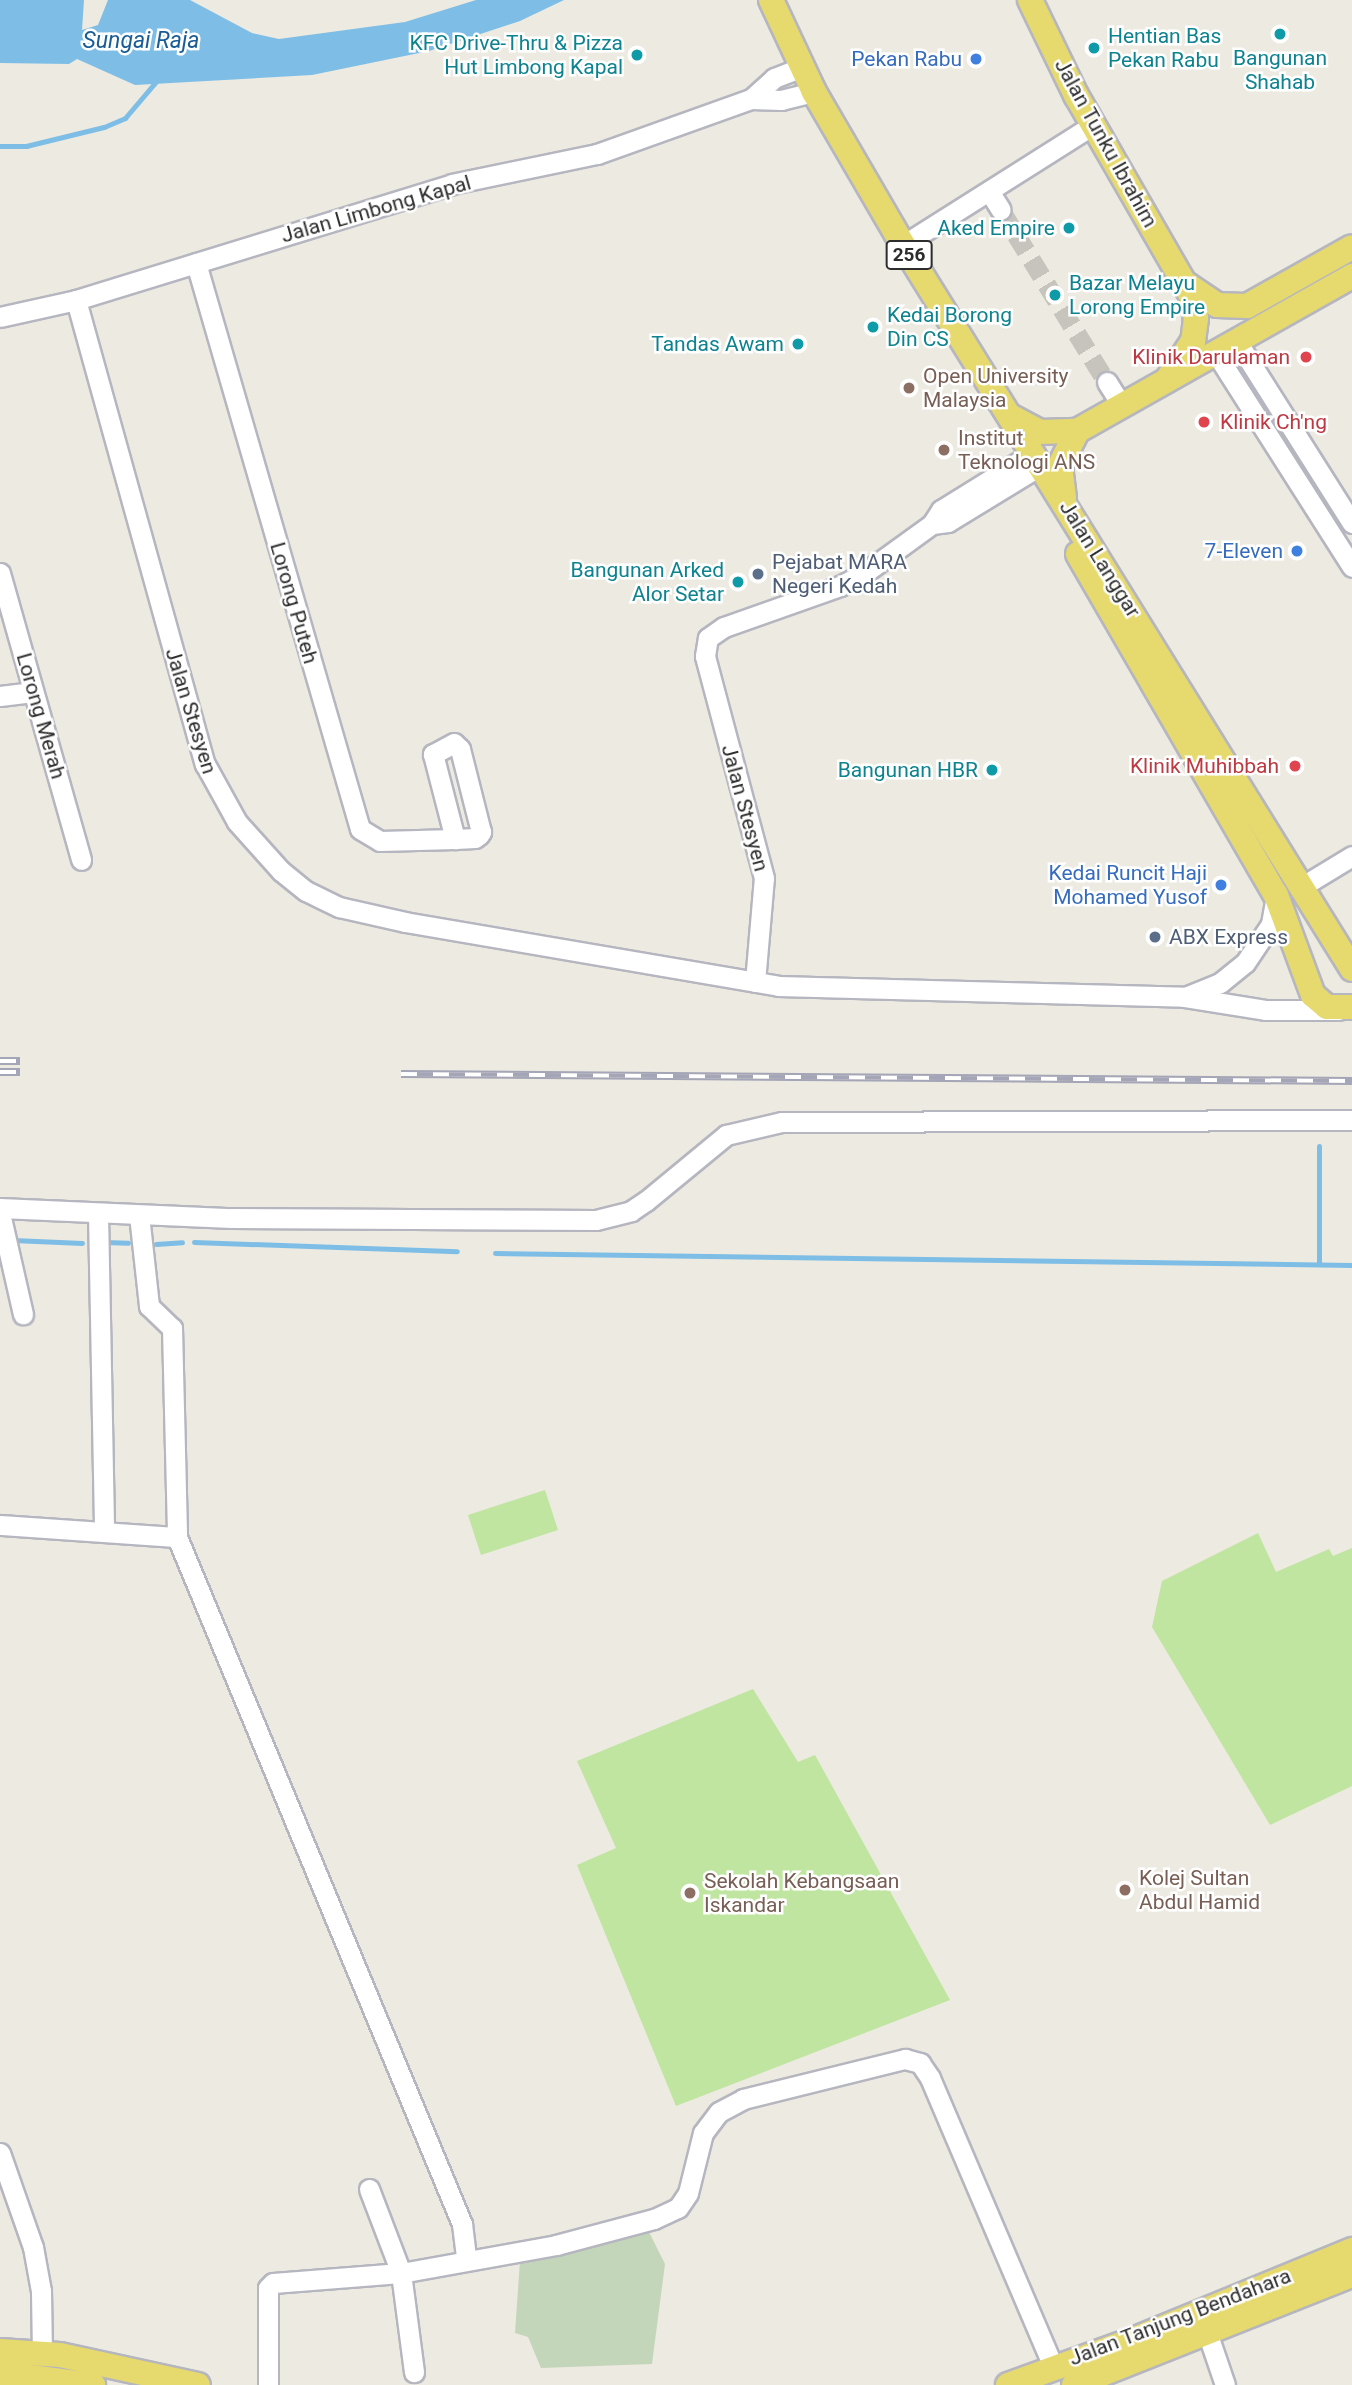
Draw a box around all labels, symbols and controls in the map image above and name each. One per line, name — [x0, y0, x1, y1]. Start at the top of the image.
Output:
place label: Hentian Bas Pekan Rabu — [1108, 23, 1221, 73]
marker: Bangunan Shahab — [1272, 26, 1288, 42]
water label: Sungai Raja — [83, 27, 199, 55]
place label: KFC Drive-Thru & Pizza Hut Limbong Kapal — [409, 30, 623, 80]
marker: Hentian Bas Pekan Rabu — [1086, 40, 1102, 56]
place label: Bangunan Shahab — [1233, 45, 1327, 95]
place label: Pekan Rabu — [851, 46, 962, 72]
marker: KFC Drive-Thru & Pizza Hut Limbong Kapal — [629, 47, 645, 63]
marker: Pekan Rabu — [968, 51, 984, 67]
street label: Jalan Tunku Ibrahim — [1049, 54, 1163, 232]
street label: Jalan Limbong Kapal — [278, 170, 474, 248]
place label: Aked Empire — [937, 215, 1055, 241]
marker: Aked Empire — [1061, 220, 1077, 236]
road number: 256 — [884, 240, 934, 270]
place label: Bazar Melayu Lorong Empire — [1069, 270, 1205, 320]
marker: Bazar Melayu Lorong Empire — [1047, 287, 1063, 303]
place label: Kedai Borong Din CS — [887, 302, 1012, 352]
marker: Kedai Borong Din CS — [865, 319, 881, 335]
place label: Tandas Awam — [651, 331, 784, 357]
marker: Tandas Awam — [790, 336, 806, 352]
place label: Klinik Darulaman — [1132, 344, 1290, 370]
marker: Klinik Darulaman — [1296, 347, 1316, 367]
place label: Open University Malaysia — [923, 363, 1069, 413]
marker: Open University Malaysia — [901, 380, 917, 396]
place label: Klinik Ch'ng — [1220, 409, 1327, 435]
marker: Klinik Ch'ng — [1194, 412, 1214, 432]
place label: Institut Teknologi ANS — [958, 425, 1095, 475]
marker: Institut Teknologi ANS — [936, 442, 952, 458]
street label: Jalan Langgar — [1054, 496, 1146, 622]
place label: 7-Eleven — [1205, 538, 1283, 564]
street label: Lorong Puteh — [265, 539, 323, 667]
marker: 7-Eleven — [1289, 543, 1305, 559]
place label: Pejabat MARA Negeri Kedah — [772, 549, 907, 599]
place label: Bangunan Arked Alor Setar — [570, 557, 724, 607]
marker: Pejabat MARA Negeri Kedah — [750, 566, 766, 582]
marker: Bangunan Arked Alor Setar — [730, 574, 746, 590]
street label: Jalan Stesyen — [160, 645, 222, 777]
street label: Lorong Merah — [11, 650, 71, 782]
street label: Jalan Stesyen — [716, 742, 774, 874]
place label: Klinik Muhibbah — [1130, 753, 1279, 779]
marker: Klinik Muhibbah — [1285, 756, 1305, 776]
place label: Bangunan HBR — [838, 757, 978, 783]
marker: Bangunan HBR — [984, 762, 1000, 778]
place label: Kedai Runcit Haji Mohamed Yusof — [1049, 860, 1207, 910]
marker: Kedai Runcit Haji Mohamed Yusof — [1213, 877, 1229, 893]
place label: ABX Express — [1169, 924, 1288, 950]
marker: ABX Express — [1147, 929, 1163, 945]
place label: Kolej Sultan Abdul Hamid — [1139, 1865, 1260, 1915]
place label: Sekolah Kebangsaan Iskandar — [704, 1868, 899, 1918]
marker: Kolej Sultan Abdul Hamid — [1117, 1882, 1133, 1898]
marker: Sekolah Kebangsaan Iskandar — [682, 1885, 698, 1901]
street label: Jalan Tanjung Bendahara — [1065, 2263, 1295, 2371]

